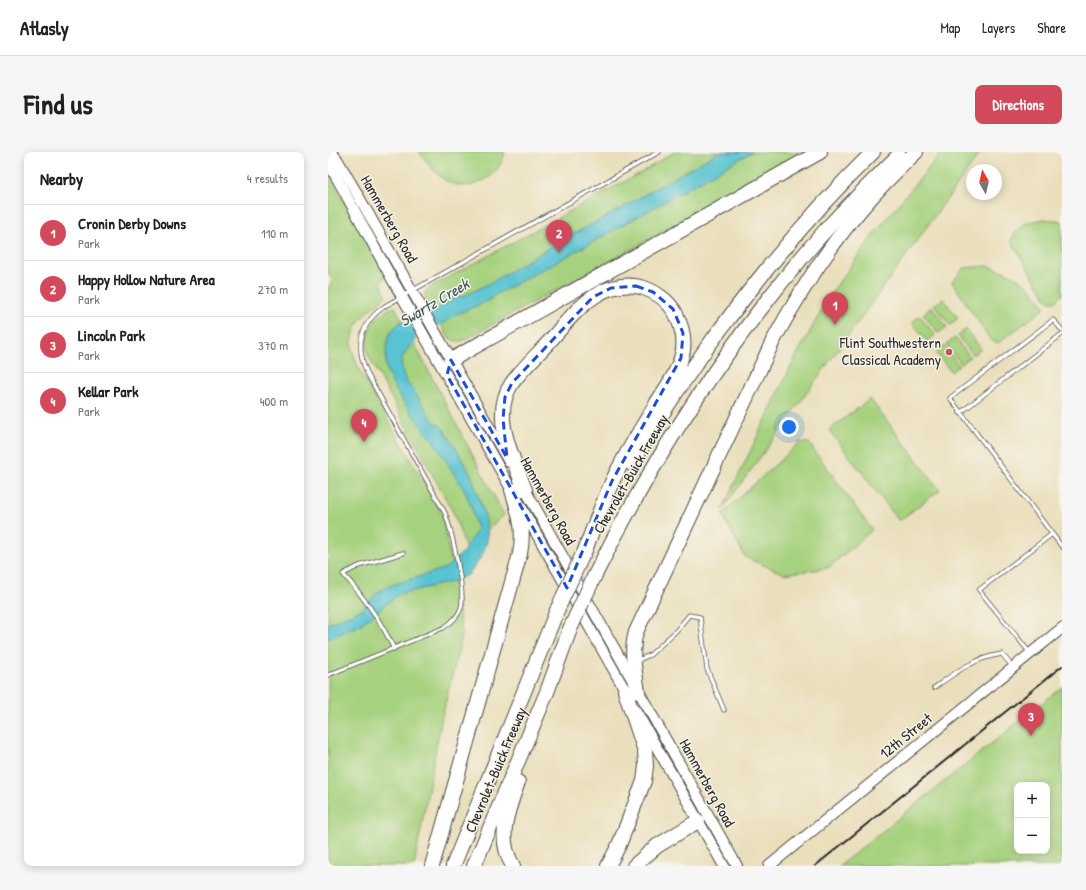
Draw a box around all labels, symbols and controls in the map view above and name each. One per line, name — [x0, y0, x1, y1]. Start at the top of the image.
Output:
text: Atlasly — [20, 15, 69, 41]
text: Map — [940, 18, 960, 37]
text: Layers — [982, 18, 1015, 37]
text: Share — [1037, 18, 1066, 37]
text: Find us — [24, 85, 93, 123]
button: Directions — [975, 85, 1062, 124]
north arrow — [966, 164, 1002, 200]
text: Nearby — [40, 167, 83, 190]
text: 4 results — [247, 169, 288, 187]
street label: Hammerberg Road — [356, 171, 423, 266]
text: Cronin Derby Downs — [78, 213, 186, 234]
pin: 2 — [546, 220, 572, 253]
text: 1 — [51, 224, 55, 242]
text: 110 m — [261, 224, 288, 242]
text: Park — [78, 234, 100, 252]
text: Happy Hollow Nature Area — [78, 269, 215, 290]
water label: Swartz Creek — [395, 272, 474, 331]
text: 2 — [50, 280, 56, 298]
text: 270 m — [258, 280, 288, 298]
text: Park — [78, 290, 100, 308]
pin: 1 — [822, 292, 848, 325]
text: Lincoln Park — [78, 325, 145, 346]
place label: Flint Southwestern Classical Academy — [839, 332, 941, 370]
text: 3 — [50, 336, 56, 354]
text: 370 m — [258, 336, 288, 354]
text: Park — [78, 346, 100, 364]
marker: Flint Southwestern Classical Academy — [944, 347, 954, 357]
text: Kellar Park — [78, 381, 138, 402]
text: 4 — [51, 392, 55, 410]
text: 400 m — [260, 392, 288, 410]
text: Park — [78, 402, 100, 420]
pin: 4 — [351, 409, 377, 442]
street label: Chevrolet-Buick Freeway — [588, 410, 673, 537]
your location — [779, 417, 799, 437]
street label: Hammerberg Road — [516, 453, 581, 549]
pin: 3 — [1018, 703, 1044, 736]
street label: Chevrolet-Buick Freeway — [460, 704, 531, 836]
street label: 12th Street — [875, 707, 937, 763]
street label: Hammerberg Road — [675, 735, 740, 831]
map controls — [1014, 782, 1050, 854]
button: + — [1014, 782, 1050, 818]
button: − — [1014, 818, 1050, 854]

